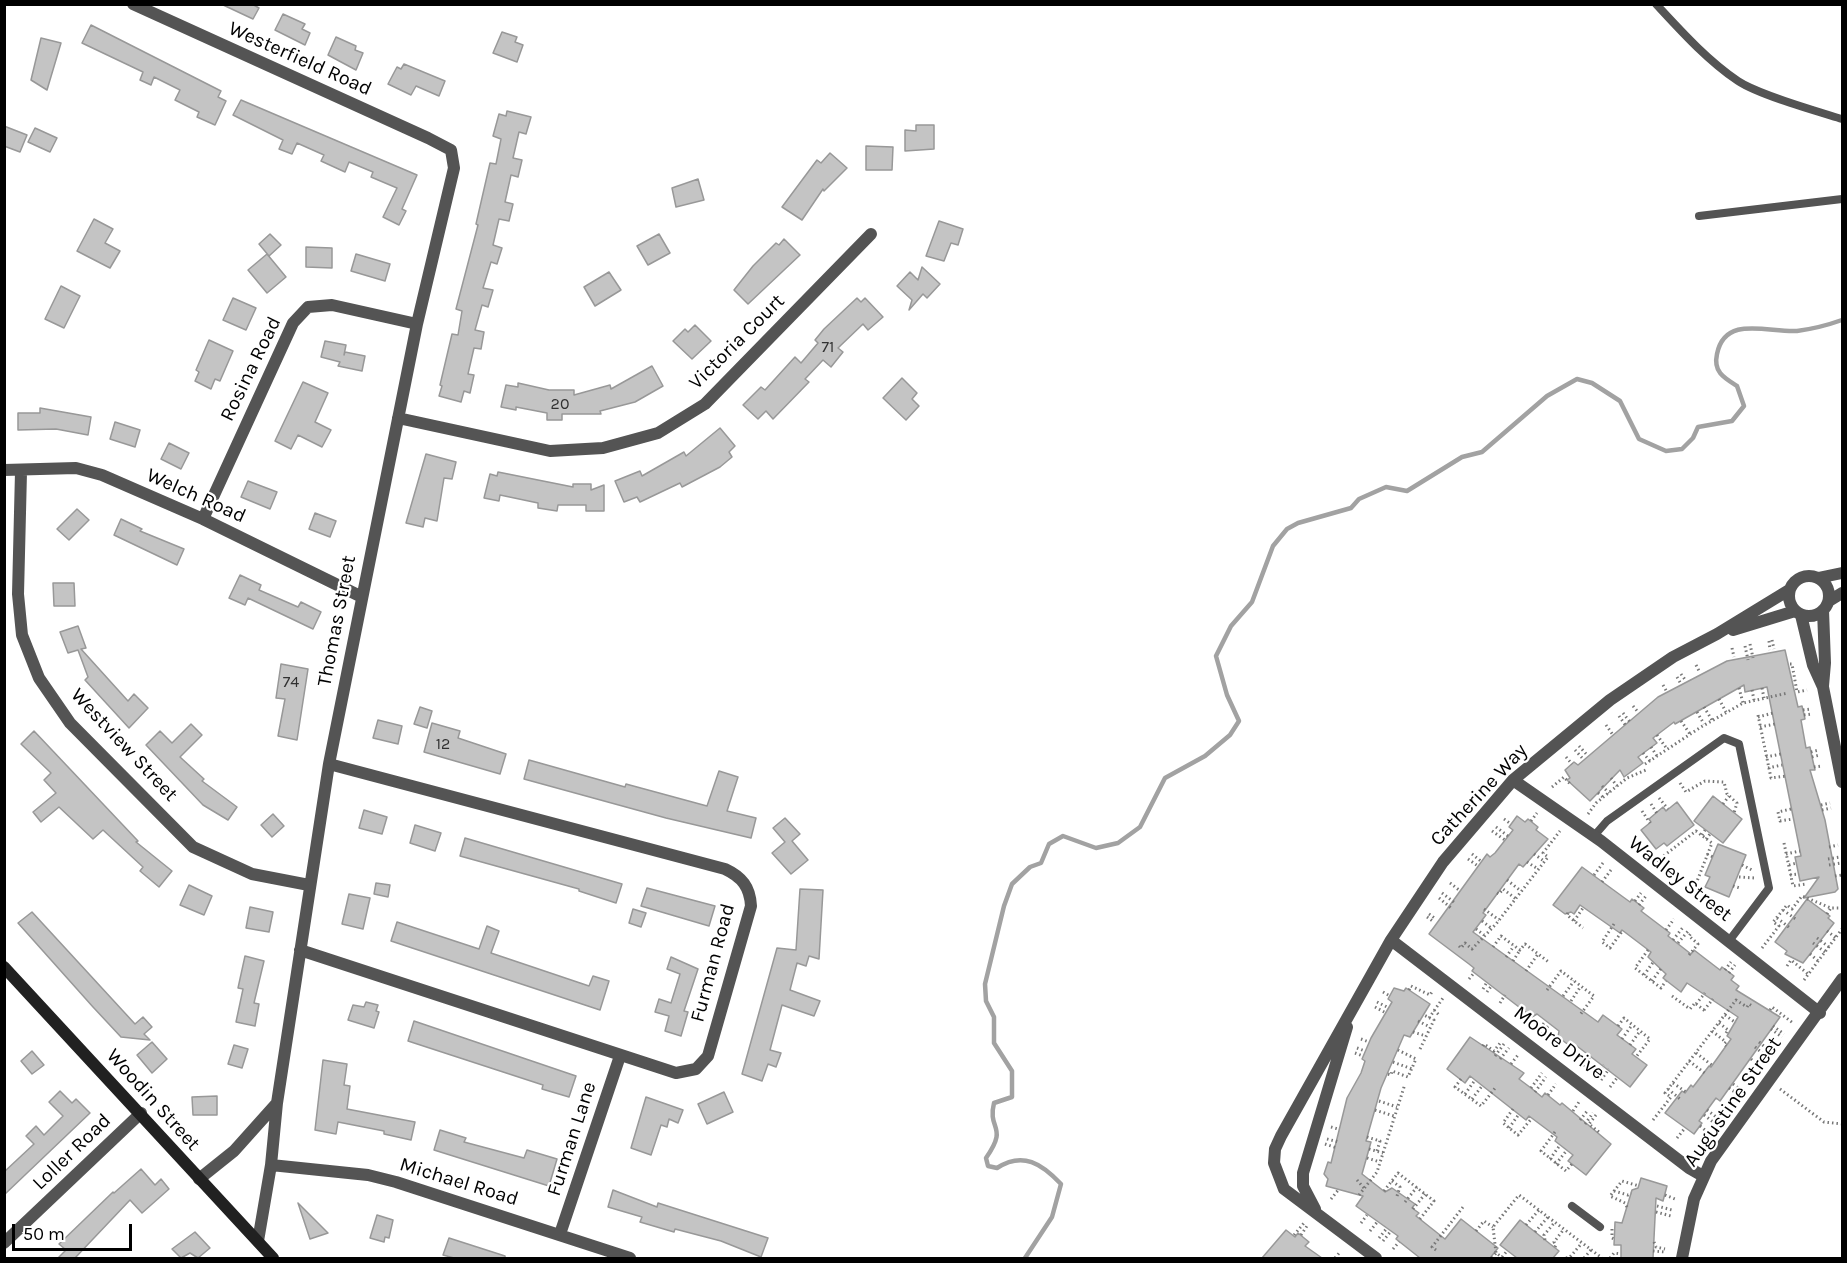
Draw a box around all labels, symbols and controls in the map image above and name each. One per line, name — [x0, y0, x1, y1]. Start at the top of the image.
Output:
street label: Westerfield Road — [225, 17, 375, 101]
street label: Victoria Court — [684, 289, 790, 395]
street label: Rosina Road — [215, 313, 287, 425]
house number: 71 — [822, 337, 834, 357]
house number: 20 — [551, 394, 569, 414]
street label: Welch Road — [143, 463, 249, 529]
street label: Thomas Street — [313, 553, 361, 689]
house number: 74 — [283, 672, 299, 692]
street label: Westview Street — [65, 683, 183, 807]
house number: 12 — [436, 734, 450, 754]
street label: Catherine Way — [1426, 739, 1532, 851]
street label: Wadley Street — [1623, 831, 1737, 927]
street label: Furman Road — [686, 901, 740, 1025]
street label: Moore Drive — [1509, 1001, 1609, 1085]
street label: Augustine Street — [1679, 1032, 1787, 1172]
street label: Woodin Street — [101, 1044, 205, 1156]
street label: Furman Lane — [542, 1079, 602, 1199]
street label: Loller Road — [28, 1109, 116, 1195]
street label: Michael Road — [397, 1153, 521, 1211]
scale bar — [15, 1212, 135, 1250]
text: 50 m — [23, 1223, 65, 1245]

